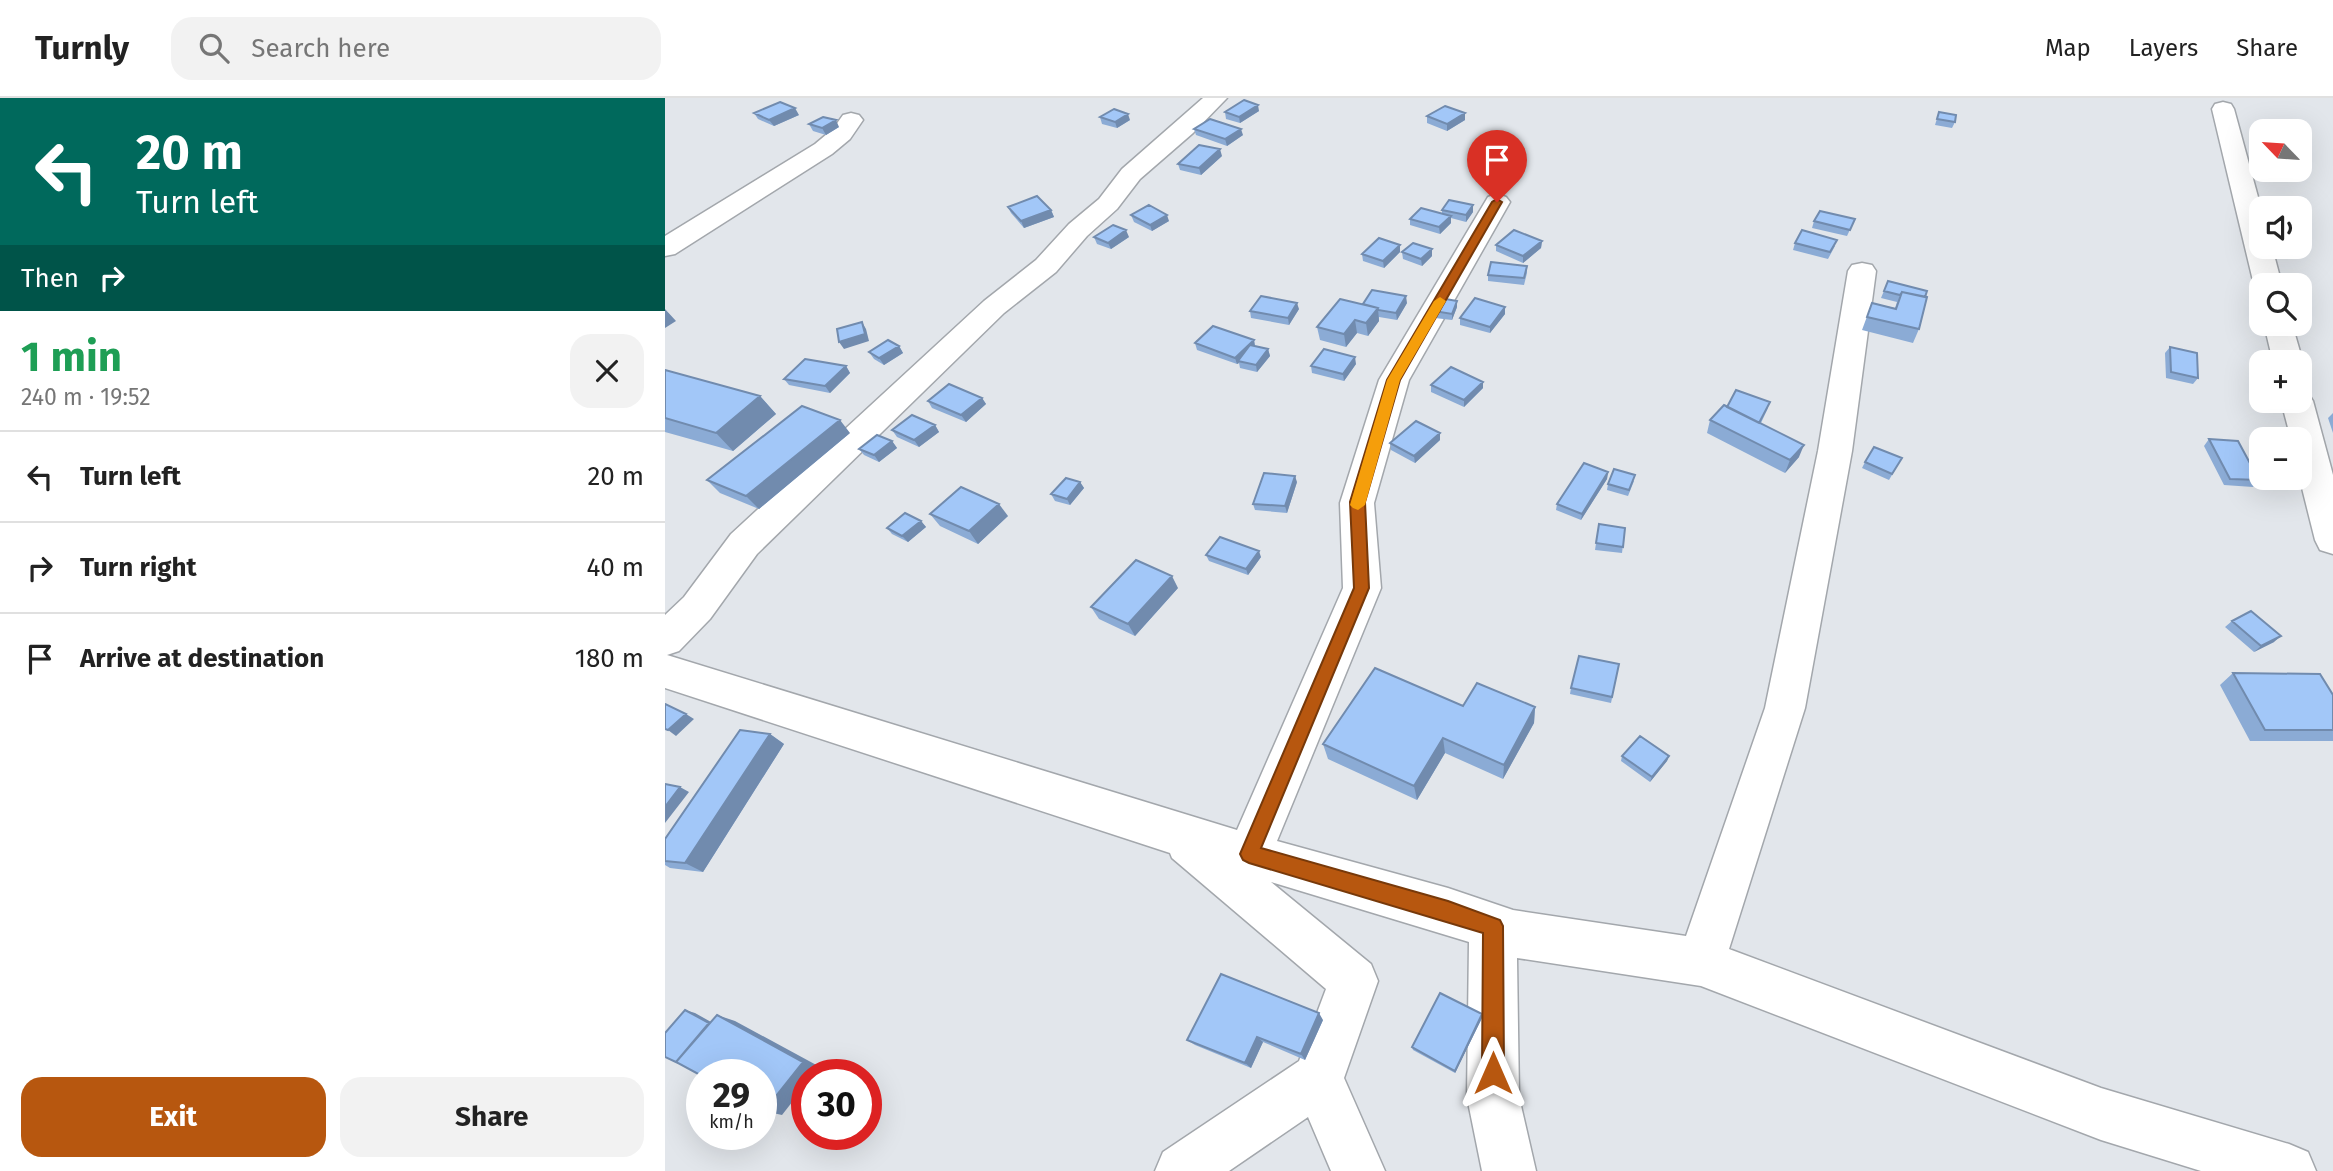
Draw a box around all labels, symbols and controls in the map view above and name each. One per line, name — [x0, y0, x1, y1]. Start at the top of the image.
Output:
search box — [171, 17, 661, 80]
text: Turnly — [35, 28, 129, 68]
icon: search — [195, 29, 233, 67]
text: Search here — [251, 33, 390, 64]
text: Map — [2045, 34, 2091, 62]
text: Layers — [2129, 34, 2198, 62]
text: Share — [2236, 34, 2298, 62]
north arrow — [2249, 119, 2312, 182]
map controls — [2249, 119, 2312, 490]
text: 20 m — [136, 123, 243, 182]
icon: left — [21, 126, 112, 217]
pin — [1467, 130, 1527, 202]
icon: arrive — [1478, 141, 1516, 179]
text: Turn left — [136, 183, 258, 221]
button: sound — [2249, 196, 2312, 259]
icon: right — [93, 259, 131, 297]
text: Then — [21, 263, 79, 294]
button: search — [2249, 273, 2312, 336]
text: 1 min — [21, 332, 122, 382]
button: close — [570, 334, 644, 408]
button: + — [2249, 350, 2312, 413]
text: 240 m · 19:52 — [21, 383, 151, 411]
button: − — [2249, 427, 2312, 490]
icon: left — [21, 458, 59, 496]
text: Turn left — [80, 461, 181, 492]
text: 20 m — [587, 461, 644, 492]
icon: right — [21, 549, 59, 587]
text: Turn right — [80, 552, 197, 583]
text: 40 m — [586, 552, 644, 583]
icon: arrive — [21, 640, 59, 678]
text: Arrive at destination — [80, 643, 324, 674]
text: 180 m — [575, 643, 644, 674]
position arrow — [1456, 1036, 1530, 1110]
speed limit sign: 30 — [791, 1059, 882, 1150]
text: 29 — [713, 1074, 750, 1116]
button: Exit — [21, 1077, 326, 1157]
button: Share — [340, 1077, 644, 1157]
text: km/h — [709, 1111, 754, 1133]

